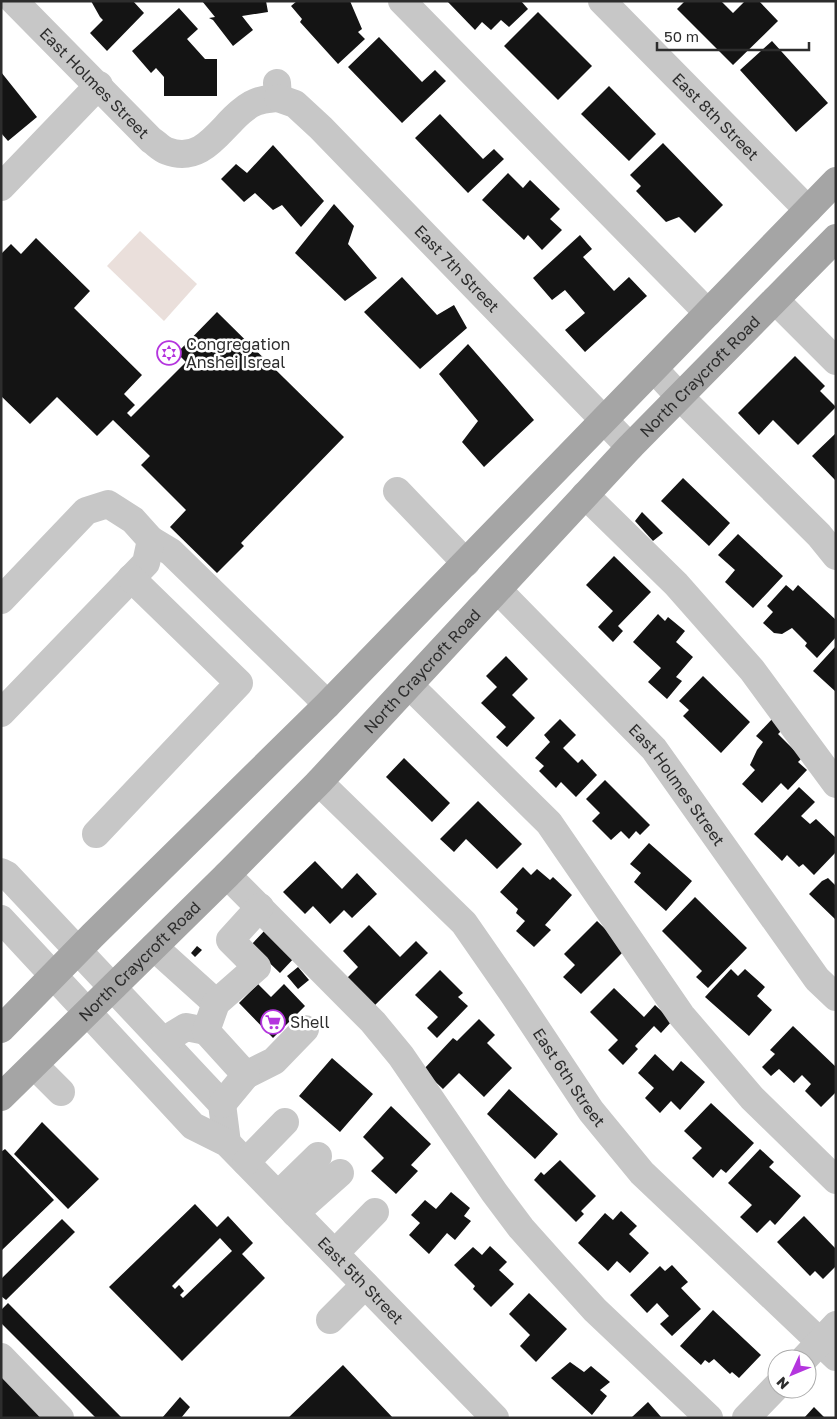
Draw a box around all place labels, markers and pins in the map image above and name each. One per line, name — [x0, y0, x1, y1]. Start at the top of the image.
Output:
place label: Congregation Anshei Isreal — [186, 334, 290, 372]
synagogue icon: Congregation Anshei Isreal — [156, 340, 182, 366]
supermarket icon: Shell — [260, 1009, 286, 1035]
place label: Shell — [290, 1012, 330, 1032]

